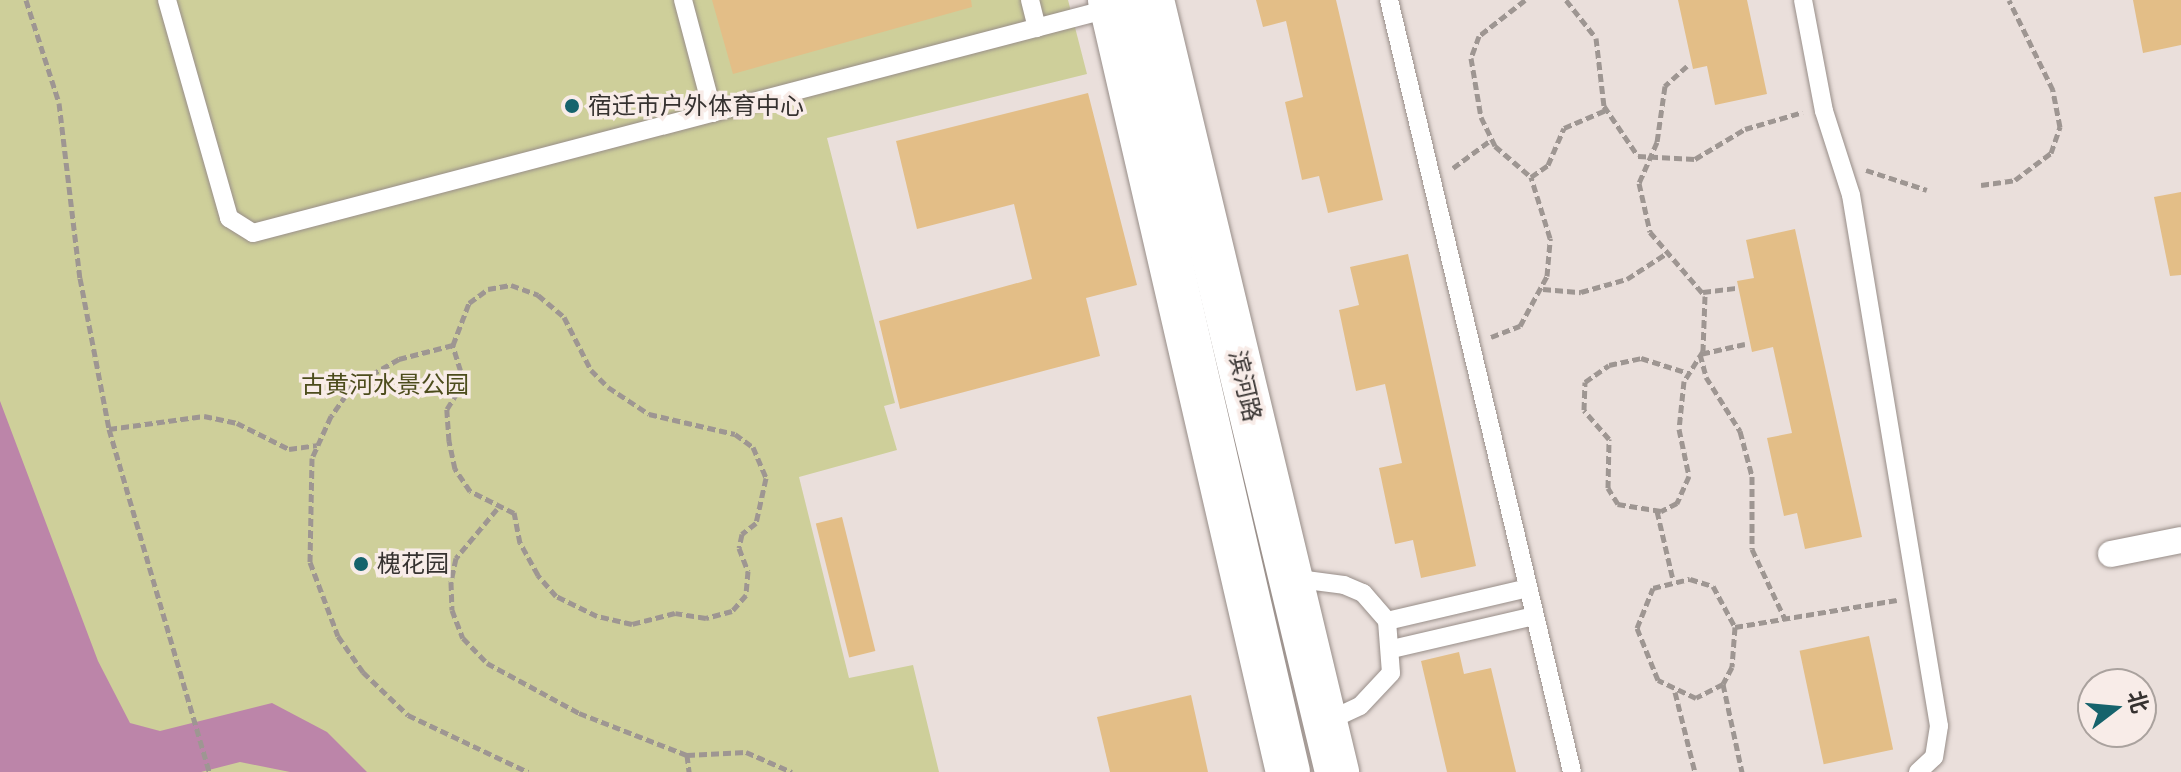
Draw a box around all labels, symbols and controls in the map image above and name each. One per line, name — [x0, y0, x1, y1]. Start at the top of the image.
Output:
place label: 宿迁市户外体育中心 — [588, 92, 804, 120]
marker: 宿迁市户外体育中心 — [563, 97, 581, 115]
street label: 滨河路 — [1223, 348, 1267, 424]
park label: 古黄河水景公园 — [301, 371, 469, 399]
place label: 槐花园 — [377, 550, 449, 578]
marker: 槐花园 — [352, 555, 370, 573]
north arrow — [2077, 668, 2157, 748]
text: 北 — [2119, 687, 2158, 717]

